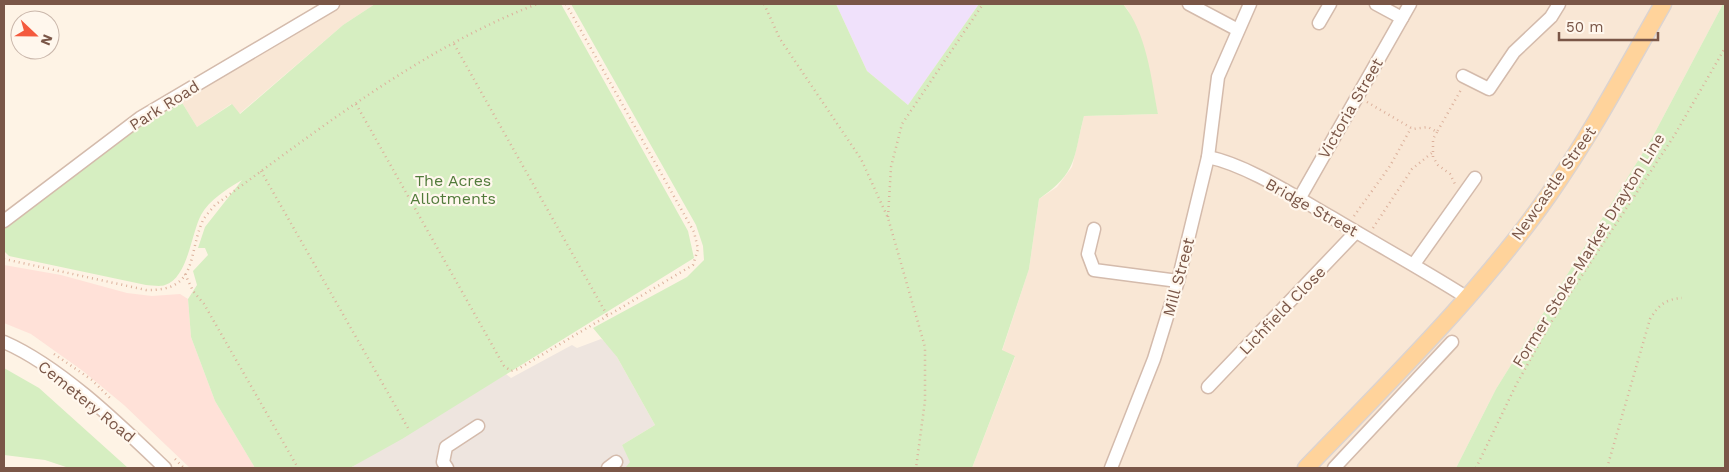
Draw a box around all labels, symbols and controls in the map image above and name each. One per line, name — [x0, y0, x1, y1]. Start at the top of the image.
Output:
north arrow — [10, 10, 60, 60]
scale bar — [1559, 10, 1658, 42]
text: 50 m — [1566, 18, 1603, 36]
text: N — [38, 32, 56, 48]
street label: Victoria Street — [1314, 54, 1387, 162]
street label: Park Road — [126, 77, 203, 134]
street label: Newcastle Street — [1507, 122, 1600, 244]
street label: Former Stoke-Market Drayton Line — [1508, 130, 1669, 371]
park label: The Acres Allotments — [410, 171, 496, 208]
street label: Bridge Street — [1262, 174, 1362, 241]
street label: Mill Street — [1159, 235, 1198, 319]
street label: Lichfield Close — [1235, 262, 1329, 359]
street label: Cemetery Road — [34, 356, 139, 446]

